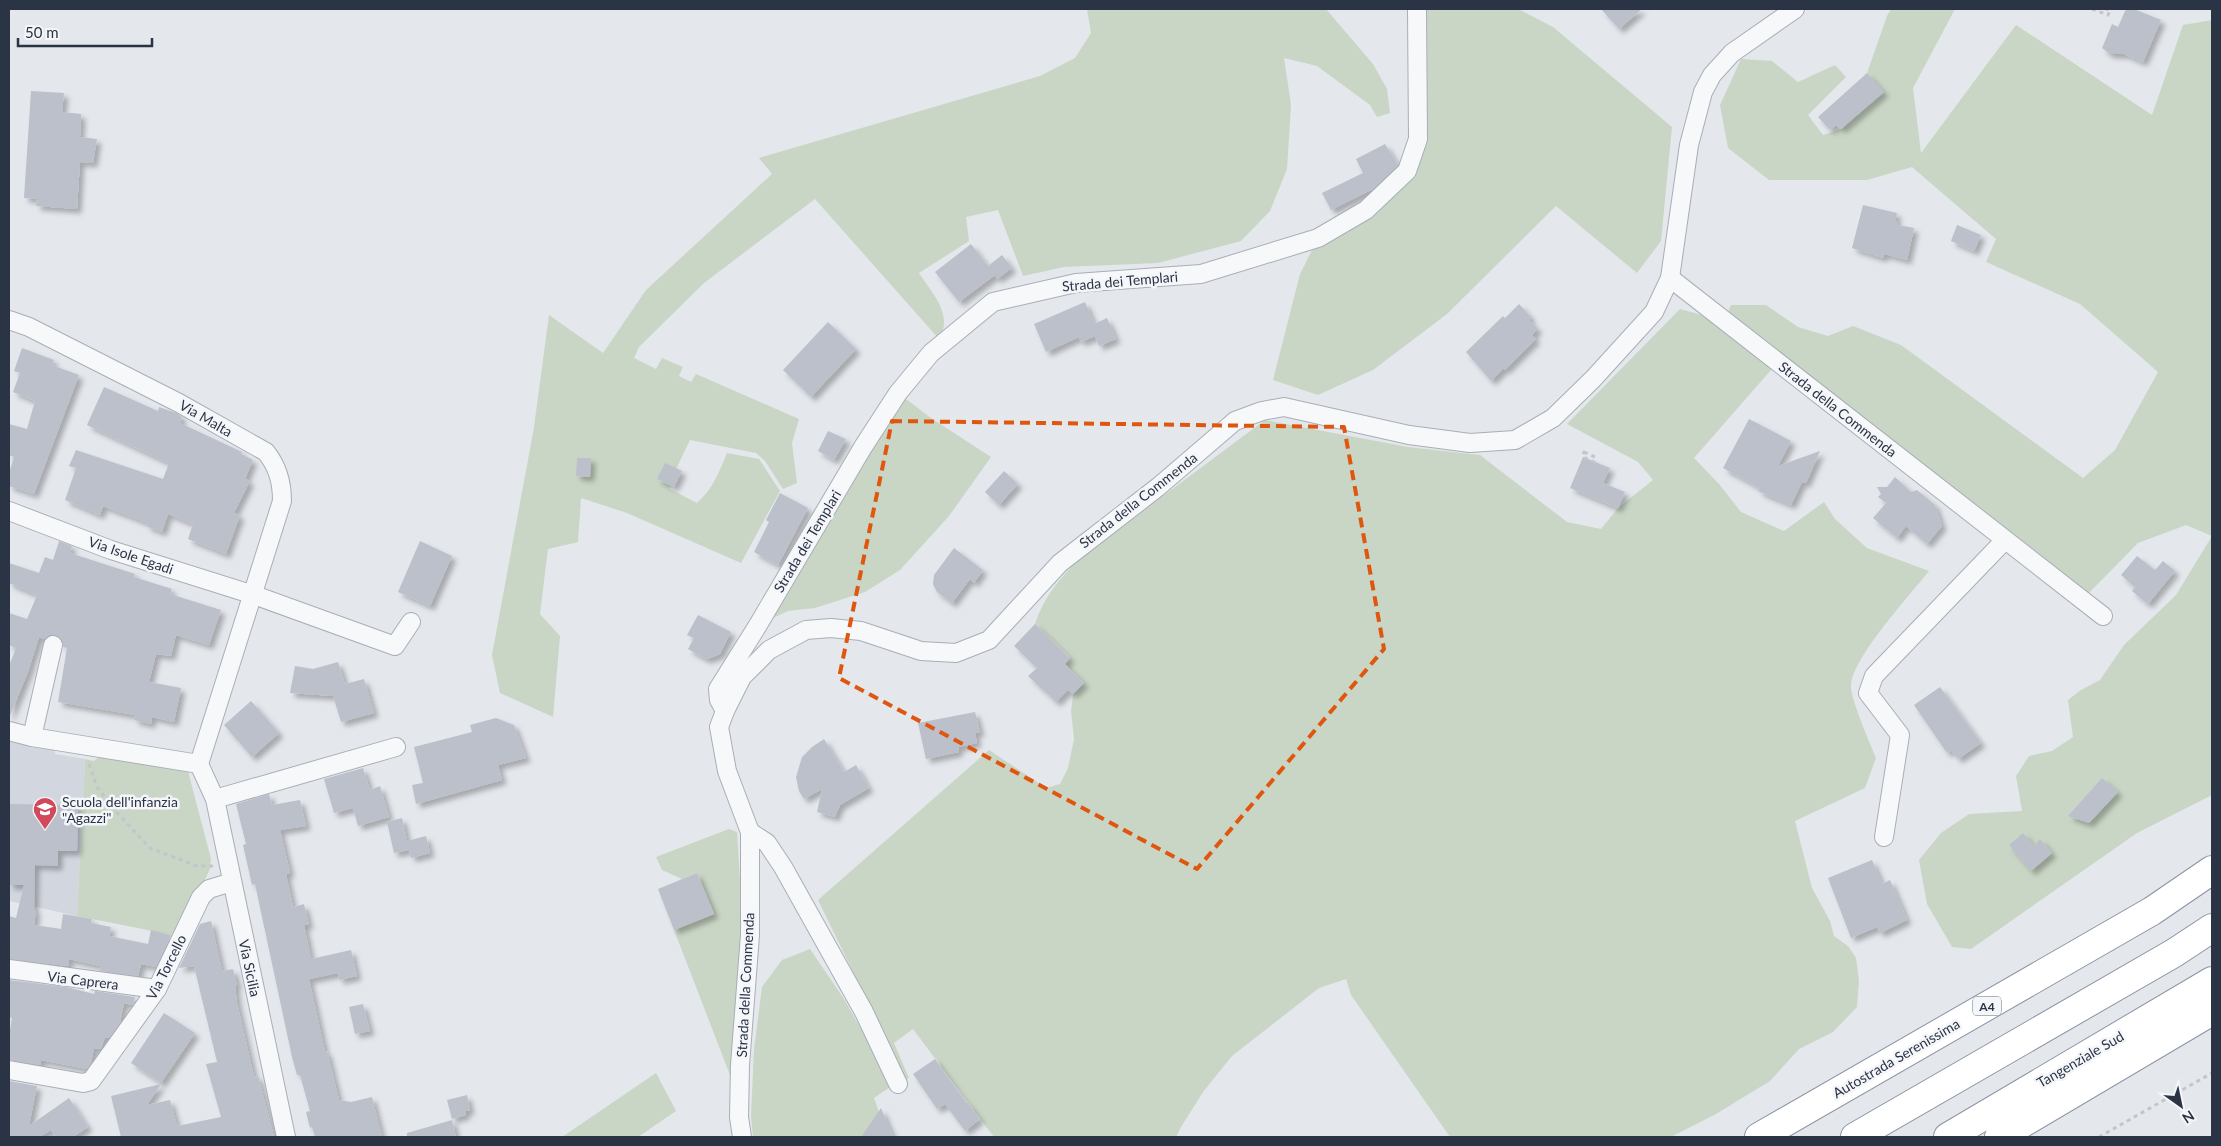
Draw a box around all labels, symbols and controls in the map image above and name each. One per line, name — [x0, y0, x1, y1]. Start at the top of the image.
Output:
scale bar — [18, 15, 151, 47]
text: 50 m — [25, 23, 59, 41]
street label: Strada dei Templari — [1061, 267, 1179, 295]
street label: Strada della Commenda — [1776, 358, 1900, 460]
street label: Via Malta — [176, 396, 236, 440]
street label: Strada della Commenda — [1076, 449, 1200, 551]
street label: Strada dei Templari — [770, 487, 844, 595]
street label: Via Isole Egadi — [86, 533, 176, 577]
place label: Scuola dell'infanzia "Agazzi" — [62, 793, 178, 826]
school or university icon: Scuola dell'infanzia "Agazzi" — [32, 796, 58, 830]
street label: Strada della Commenda — [733, 912, 757, 1058]
street label: Via Torcello — [142, 932, 190, 1002]
street label: Via Sicilia — [236, 938, 264, 998]
street label: Via Caprera — [46, 967, 120, 993]
road number: A4 — [1973, 996, 2001, 1016]
street label: Autostrada Serenissima — [1830, 1015, 1963, 1101]
street label: Tangenziale Sud — [2033, 1027, 2127, 1091]
north arrow — [2156, 1081, 2206, 1131]
text: N — [2179, 1107, 2198, 1127]

